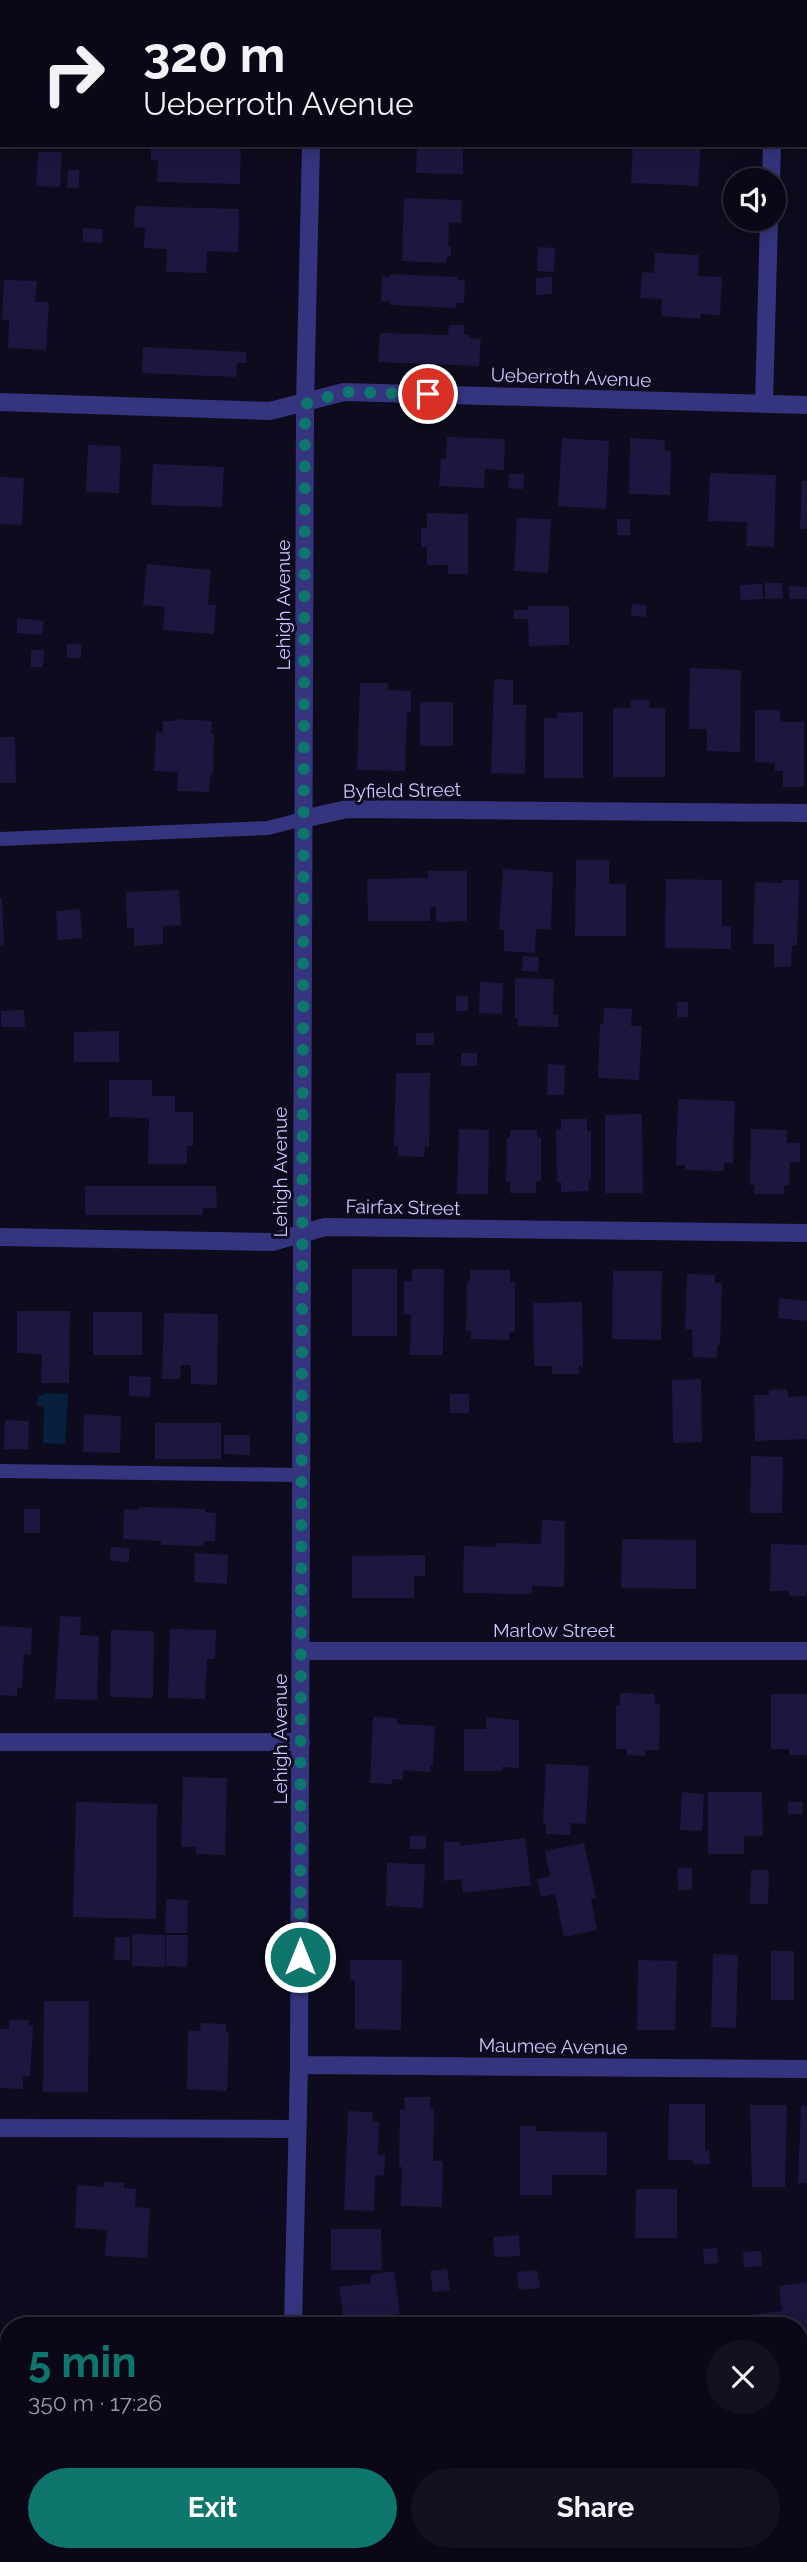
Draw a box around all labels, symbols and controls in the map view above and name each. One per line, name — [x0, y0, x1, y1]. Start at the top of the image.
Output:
text: 320 m — [143, 26, 285, 83]
icon: right — [28, 28, 119, 119]
text: Ueberroth Avenue — [143, 85, 414, 122]
map controls — [723, 168, 786, 231]
button: sound — [723, 168, 786, 231]
street label: Ueberroth Avenue — [490, 363, 652, 391]
pin — [398, 364, 458, 424]
icon: arrive — [409, 375, 447, 413]
street label: Lehigh Avenue — [272, 540, 294, 670]
street label: Byfield Street — [343, 778, 462, 802]
street label: Lehigh Avenue — [269, 1107, 291, 1237]
street label: Fairfax Street — [345, 1195, 461, 1219]
street label: Marlow Street — [493, 1619, 616, 1641]
street label: Lehigh Avenue — [269, 1674, 291, 1804]
position arrow — [263, 1920, 337, 1994]
street label: Maumee Avenue — [478, 2034, 628, 2058]
text: 5 min — [28, 2338, 137, 2387]
button: close — [706, 2340, 780, 2414]
text: 350 m · 17:26 — [28, 2389, 162, 2416]
button: Exit — [28, 2468, 397, 2548]
button: Share — [411, 2468, 780, 2548]

